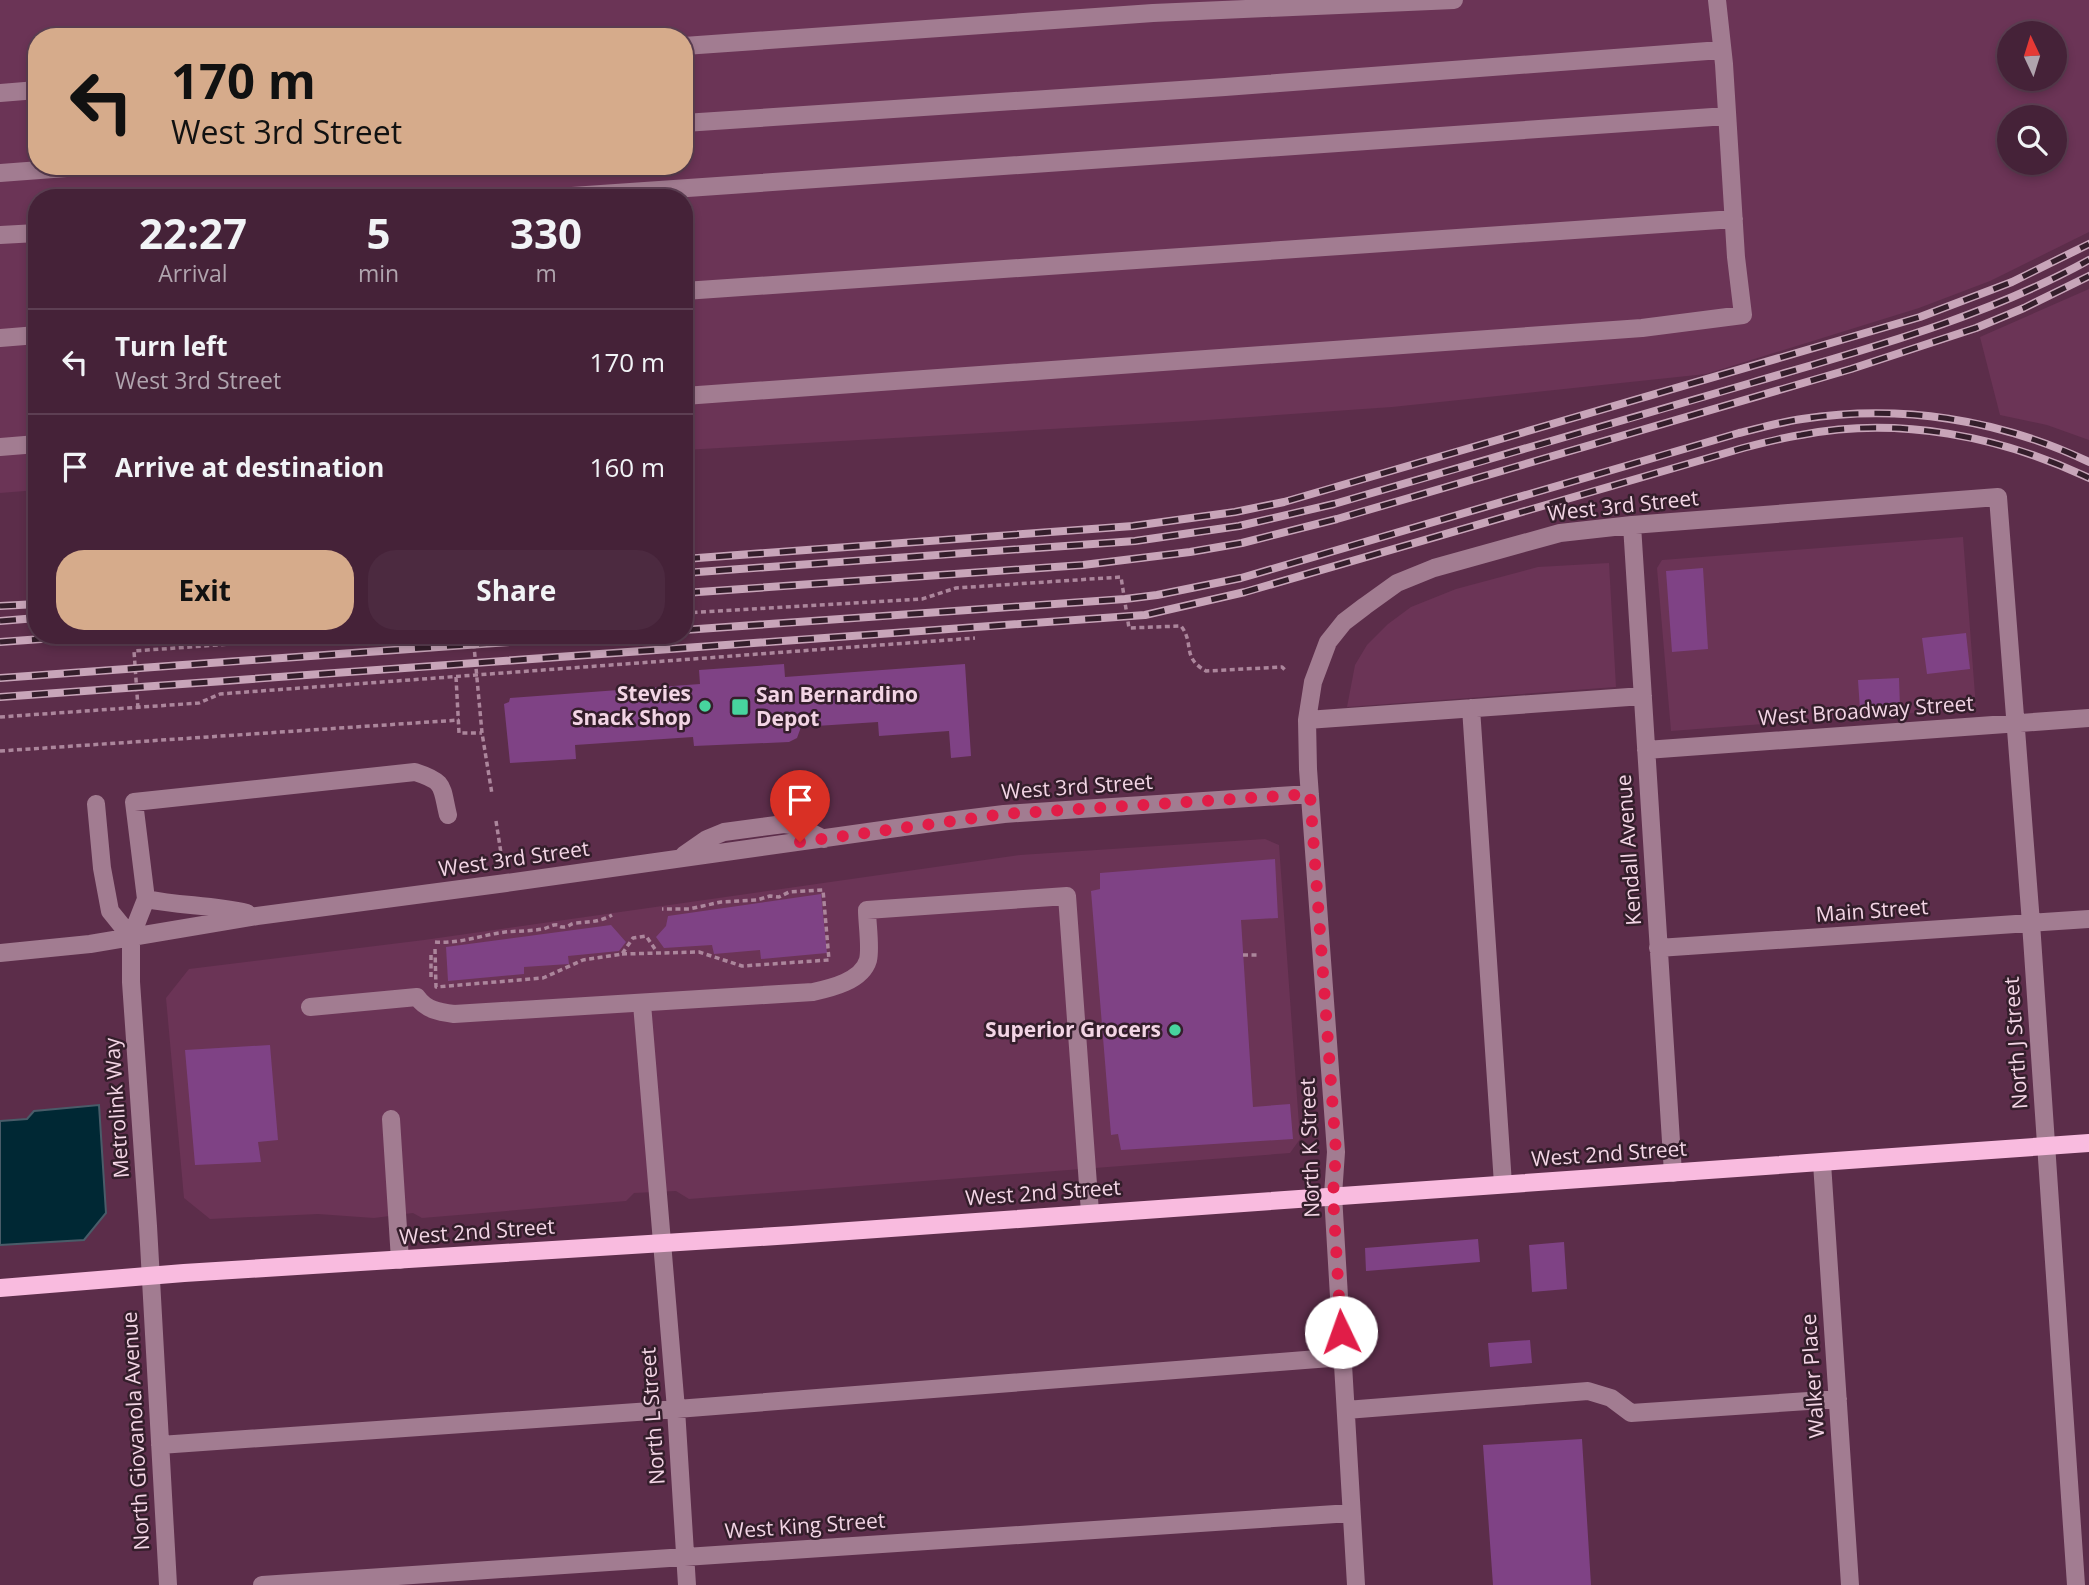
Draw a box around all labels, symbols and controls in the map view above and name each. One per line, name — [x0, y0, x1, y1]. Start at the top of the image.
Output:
north arrow — [1997, 21, 2067, 91]
map controls — [1997, 21, 2067, 175]
text: 170 m — [171, 47, 316, 113]
icon: left — [56, 56, 147, 147]
button: search — [1997, 105, 2067, 175]
text: West 3rd Street — [171, 110, 402, 153]
text: 22:27 — [139, 204, 247, 261]
text: 5 — [366, 204, 391, 261]
text: 330 — [510, 204, 582, 261]
text: Arrival — [158, 257, 228, 289]
text: min — [358, 257, 399, 289]
text: m — [535, 257, 557, 289]
text: Turn left — [115, 328, 227, 364]
icon: left — [56, 343, 94, 381]
text: 170 m — [590, 344, 665, 380]
text: West 3rd Street — [115, 364, 281, 396]
icon: arrive — [56, 448, 94, 486]
text: Arrive at destination — [115, 449, 384, 485]
text: 160 m — [590, 449, 665, 485]
street label: West 3rd Street — [1546, 483, 1700, 527]
button: Exit — [56, 550, 354, 630]
button: Share — [368, 550, 665, 630]
place label: Stevies Snack Shop — [572, 679, 691, 731]
place label: San Bernardino Depot — [756, 680, 918, 732]
street label: West Broadway Street — [1757, 689, 1975, 732]
marker: San Bernardino Depot — [730, 697, 750, 717]
marker: Stevies Snack Shop — [697, 698, 713, 714]
street label: West 3rd Street — [1000, 767, 1154, 805]
pin — [770, 770, 830, 842]
street label: Kendall Avenue — [1609, 774, 1647, 926]
icon: arrive — [781, 781, 819, 819]
street label: West 3rd Street — [437, 834, 591, 882]
street label: Main Street — [1815, 892, 1929, 928]
street label: North J Street — [1996, 976, 2034, 1110]
place label: Superior Grocers — [985, 1015, 1161, 1043]
marker: Superior Grocers — [1167, 1022, 1183, 1038]
street label: Metrolink Way — [97, 1036, 135, 1179]
street label: North K Street — [1293, 1078, 1325, 1218]
street label: West 2nd Street — [1530, 1134, 1688, 1172]
street label: West 2nd Street — [964, 1173, 1122, 1211]
street label: West 2nd Street — [398, 1212, 556, 1250]
position arrow — [1304, 1295, 1378, 1369]
street label: North Giovanola Avenue — [115, 1311, 155, 1551]
street label: Walker Place — [1794, 1313, 1830, 1439]
street label: North L Street — [633, 1346, 671, 1486]
street label: West King Street — [724, 1505, 886, 1545]

